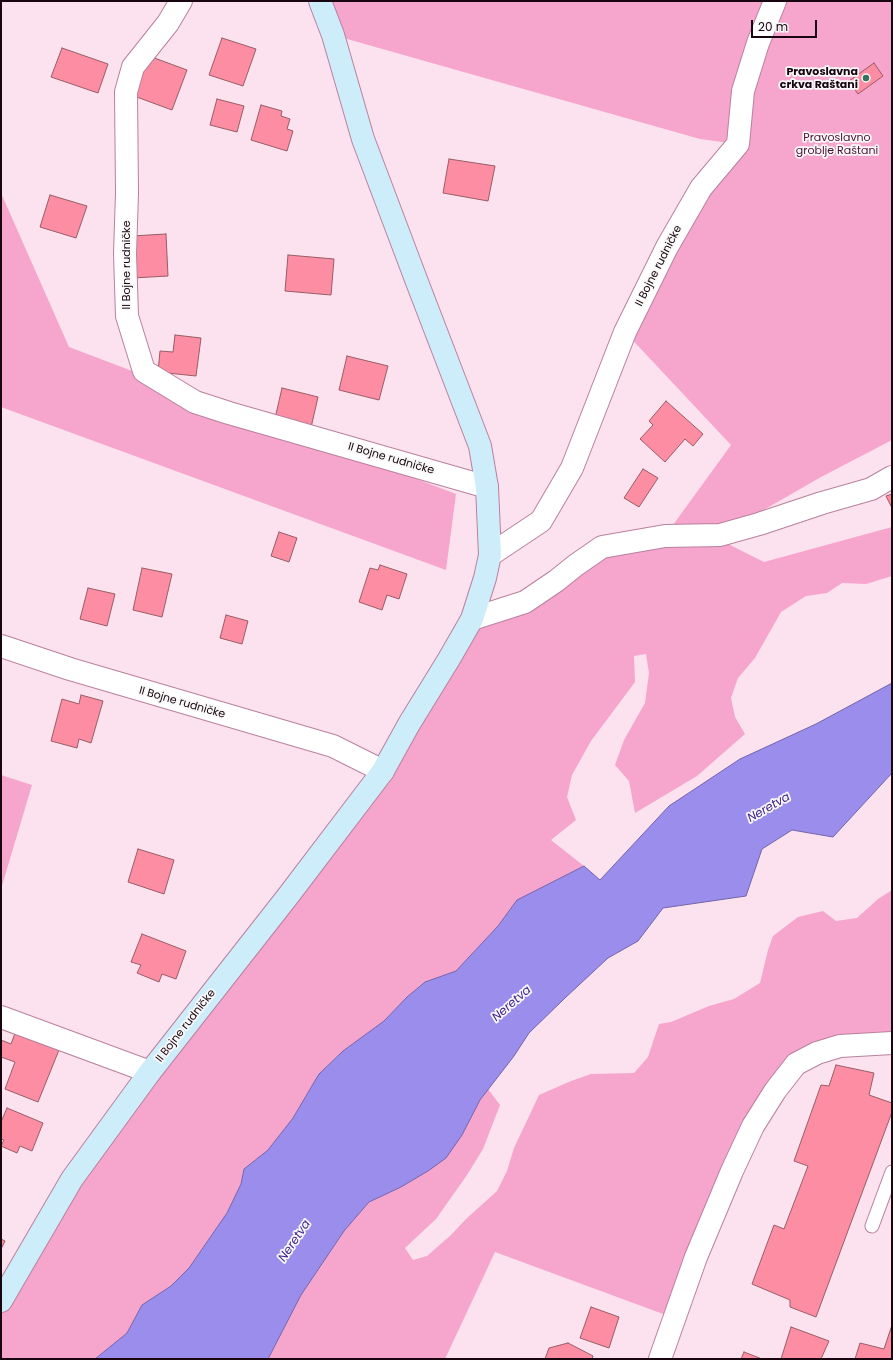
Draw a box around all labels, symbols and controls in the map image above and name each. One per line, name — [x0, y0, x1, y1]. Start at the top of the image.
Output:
scale bar — [753, 12, 819, 38]
text: 20 m — [758, 18, 788, 35]
place label: Pravoslavna crkva Raštani — [780, 65, 858, 91]
marker: Pravoslavna crkva Raštani — [861, 73, 871, 83]
park label: Pravoslavno groblje Raštani — [796, 131, 878, 157]
street label: II Bojne rudničke — [120, 220, 134, 310]
street label: II Bojne rudničke — [633, 223, 685, 309]
street label: II Bojne rudničke — [346, 440, 436, 478]
street label: II Bojne rudničke — [137, 684, 227, 722]
water label: Neretva — [745, 790, 793, 826]
water label: Neretva — [490, 983, 534, 1025]
street label: II Bojne rudničke — [153, 987, 219, 1065]
water label: Neretva — [276, 1217, 314, 1265]

